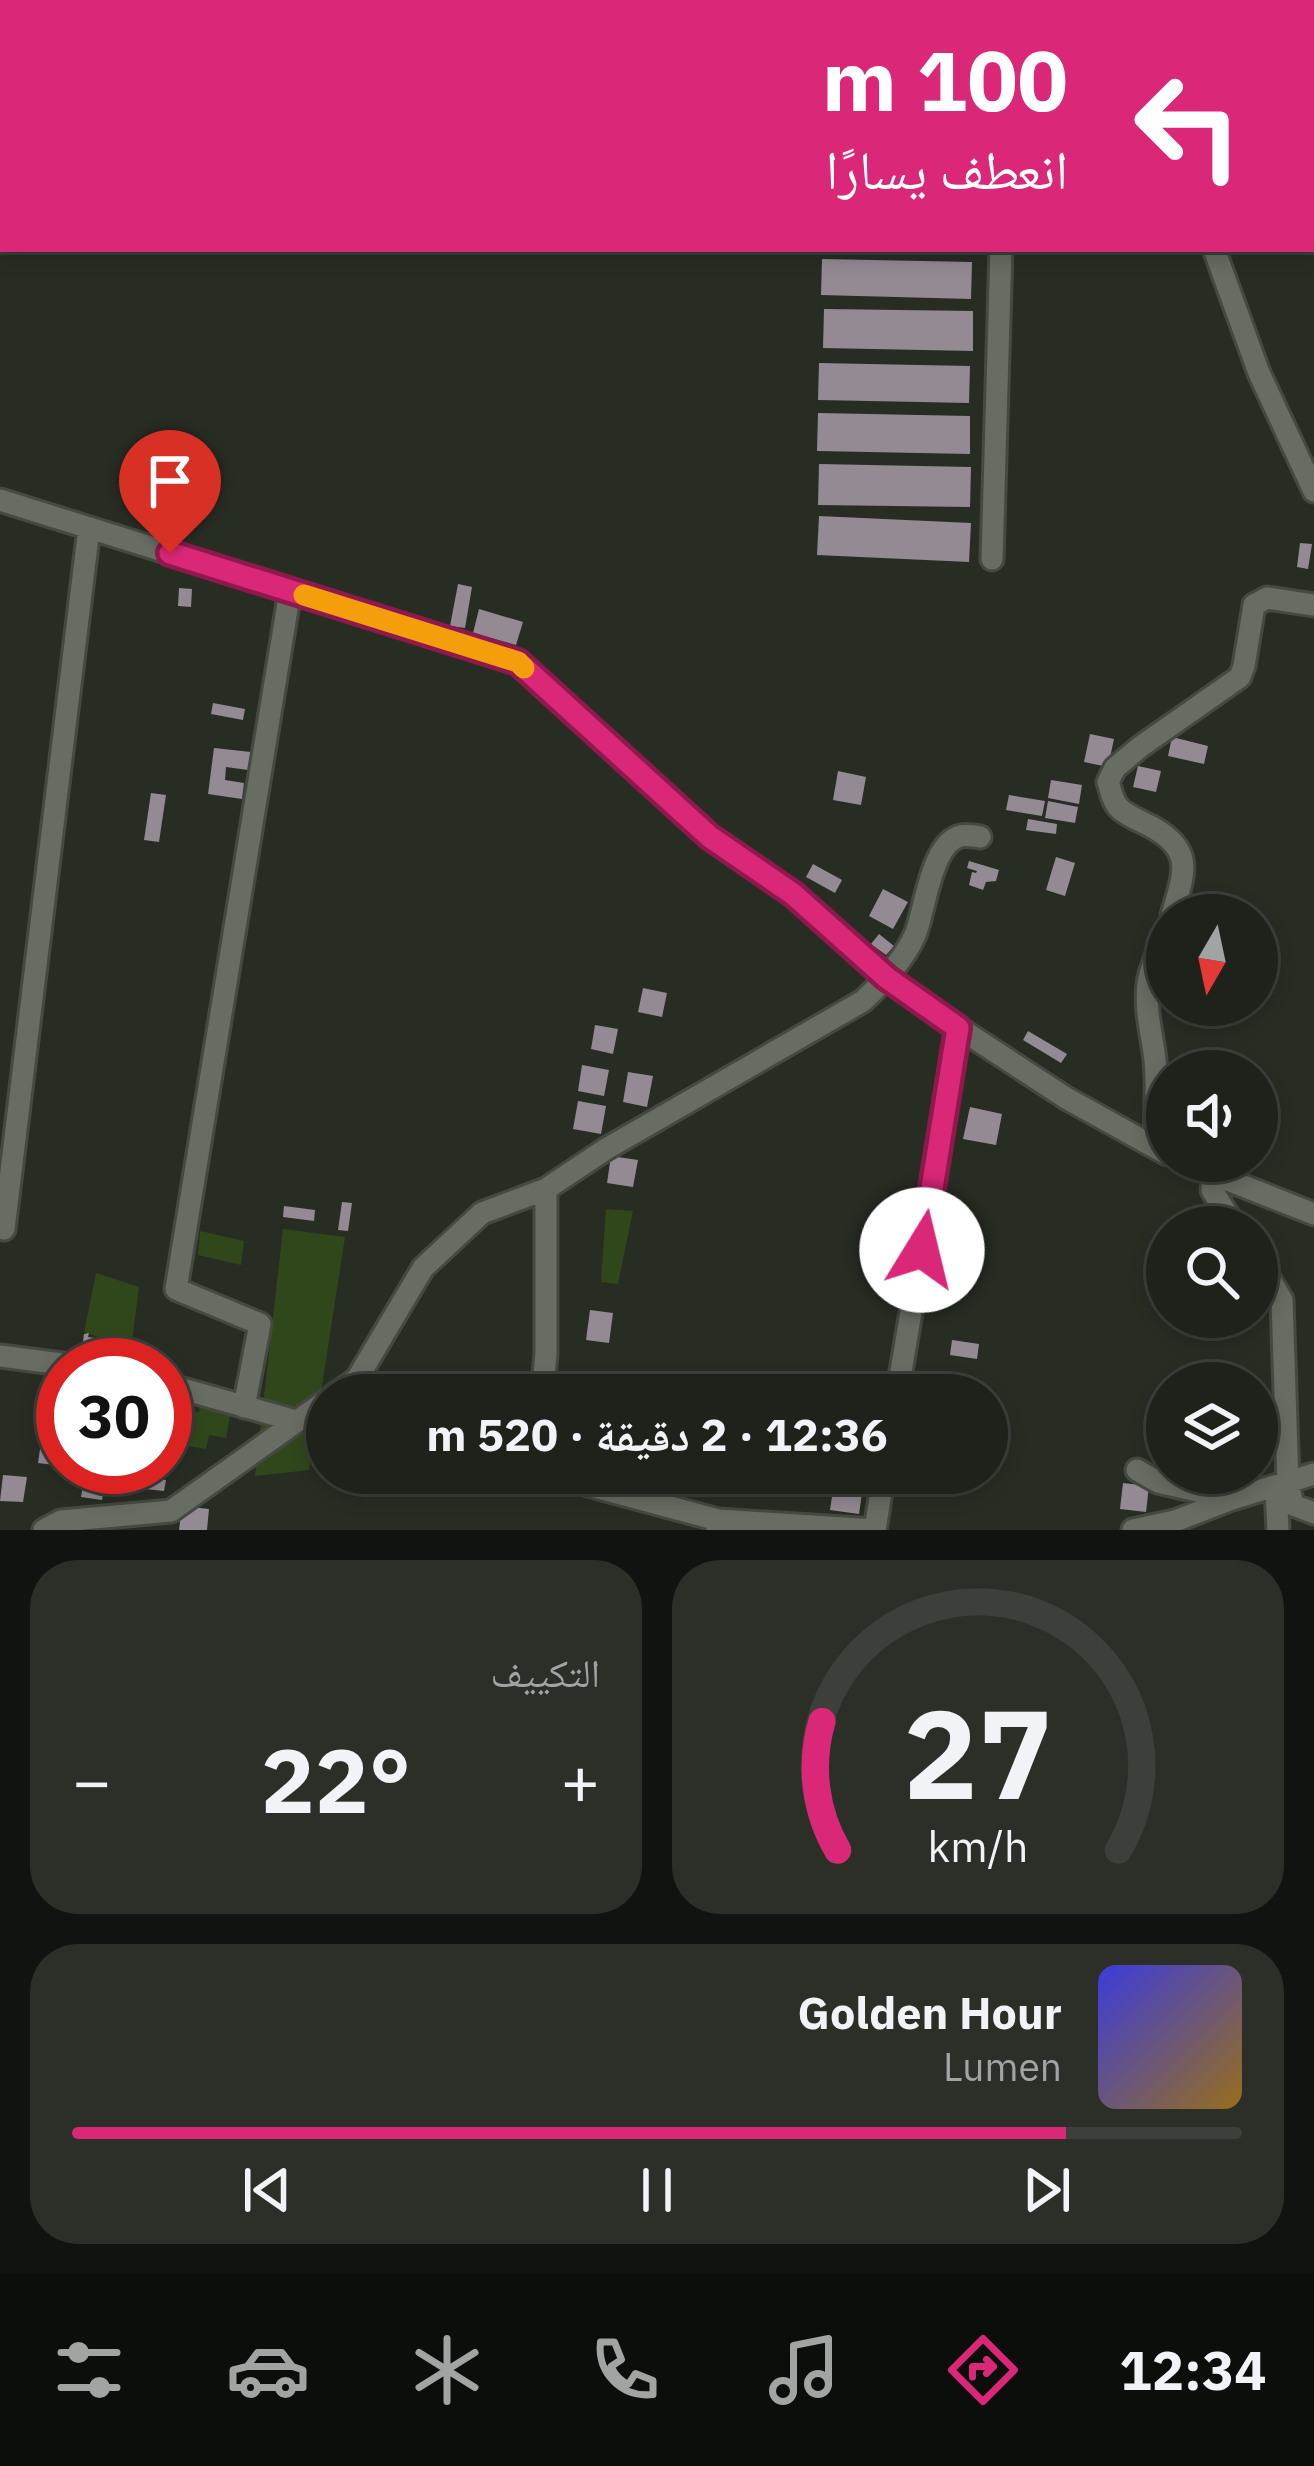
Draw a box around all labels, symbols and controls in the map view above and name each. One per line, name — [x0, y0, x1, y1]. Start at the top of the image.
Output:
text: 100 m — [822, 25, 1068, 134]
icon: left — [1110, 48, 1266, 204]
text: انعطف يسارًا — [825, 134, 1068, 204]
pin — [119, 430, 221, 553]
icon: arrive — [137, 448, 203, 514]
north arrow — [1146, 894, 1278, 1026]
map controls — [1146, 894, 1278, 1494]
button: sound — [1146, 1050, 1278, 1182]
position arrow — [859, 1187, 985, 1313]
button: search — [1146, 1206, 1278, 1338]
speed limit sign: 30 — [36, 1338, 192, 1494]
button: layers — [1146, 1362, 1278, 1494]
text: 12:36 · 2 دقيقة · 520 m — [426, 1405, 888, 1463]
text: التكييف — [491, 1647, 600, 1698]
text: 27 — [903, 1671, 1053, 1833]
text: 22° — [261, 1721, 411, 1838]
text: − — [72, 1737, 112, 1823]
text: + — [560, 1737, 600, 1823]
text: km/h — [928, 1818, 1028, 1874]
text: Golden Hour — [798, 1983, 1062, 2041]
text: Lumen — [943, 2041, 1062, 2092]
icon: previous — [234, 2157, 300, 2223]
icon: pause — [624, 2157, 690, 2223]
icon: next — [1014, 2157, 1080, 2223]
icon: filters — [47, 2328, 131, 2412]
icon: car — [226, 2328, 310, 2412]
icon: climate — [405, 2328, 489, 2412]
icon: phone — [583, 2328, 667, 2412]
icon: music — [762, 2328, 846, 2412]
icon: directions — [941, 2328, 1025, 2412]
text: 12:34 — [1119, 2335, 1267, 2405]

